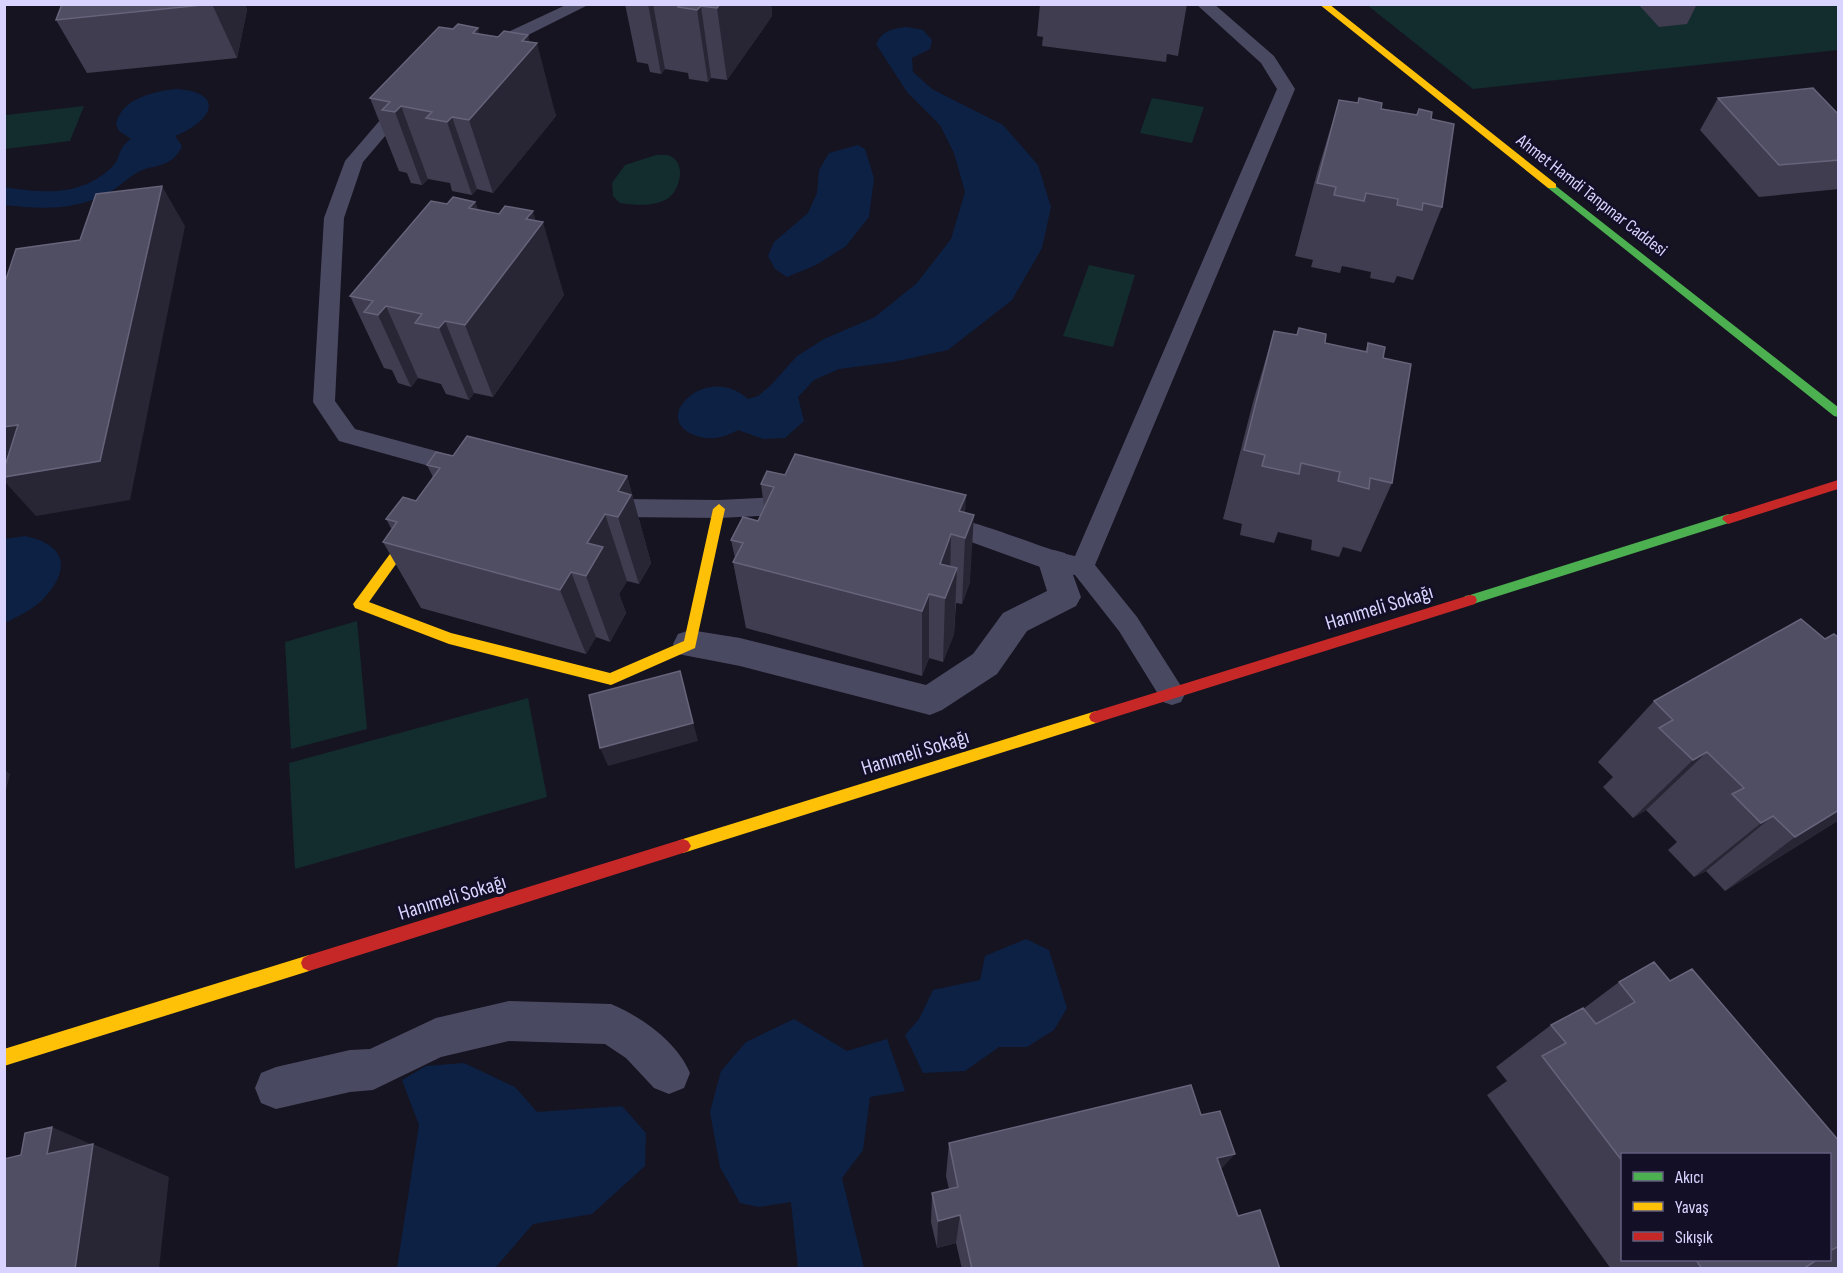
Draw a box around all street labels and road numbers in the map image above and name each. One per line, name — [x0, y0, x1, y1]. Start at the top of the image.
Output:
street label: Ahmet Hamdi Tanpınar Caddesi — [1511, 129, 1671, 261]
street label: Hanımeli Sokağı — [1322, 579, 1436, 636]
street label: Hanımeli Sokağı — [858, 724, 972, 781]
street label: Hanımeli Sokağı — [395, 869, 509, 926]

